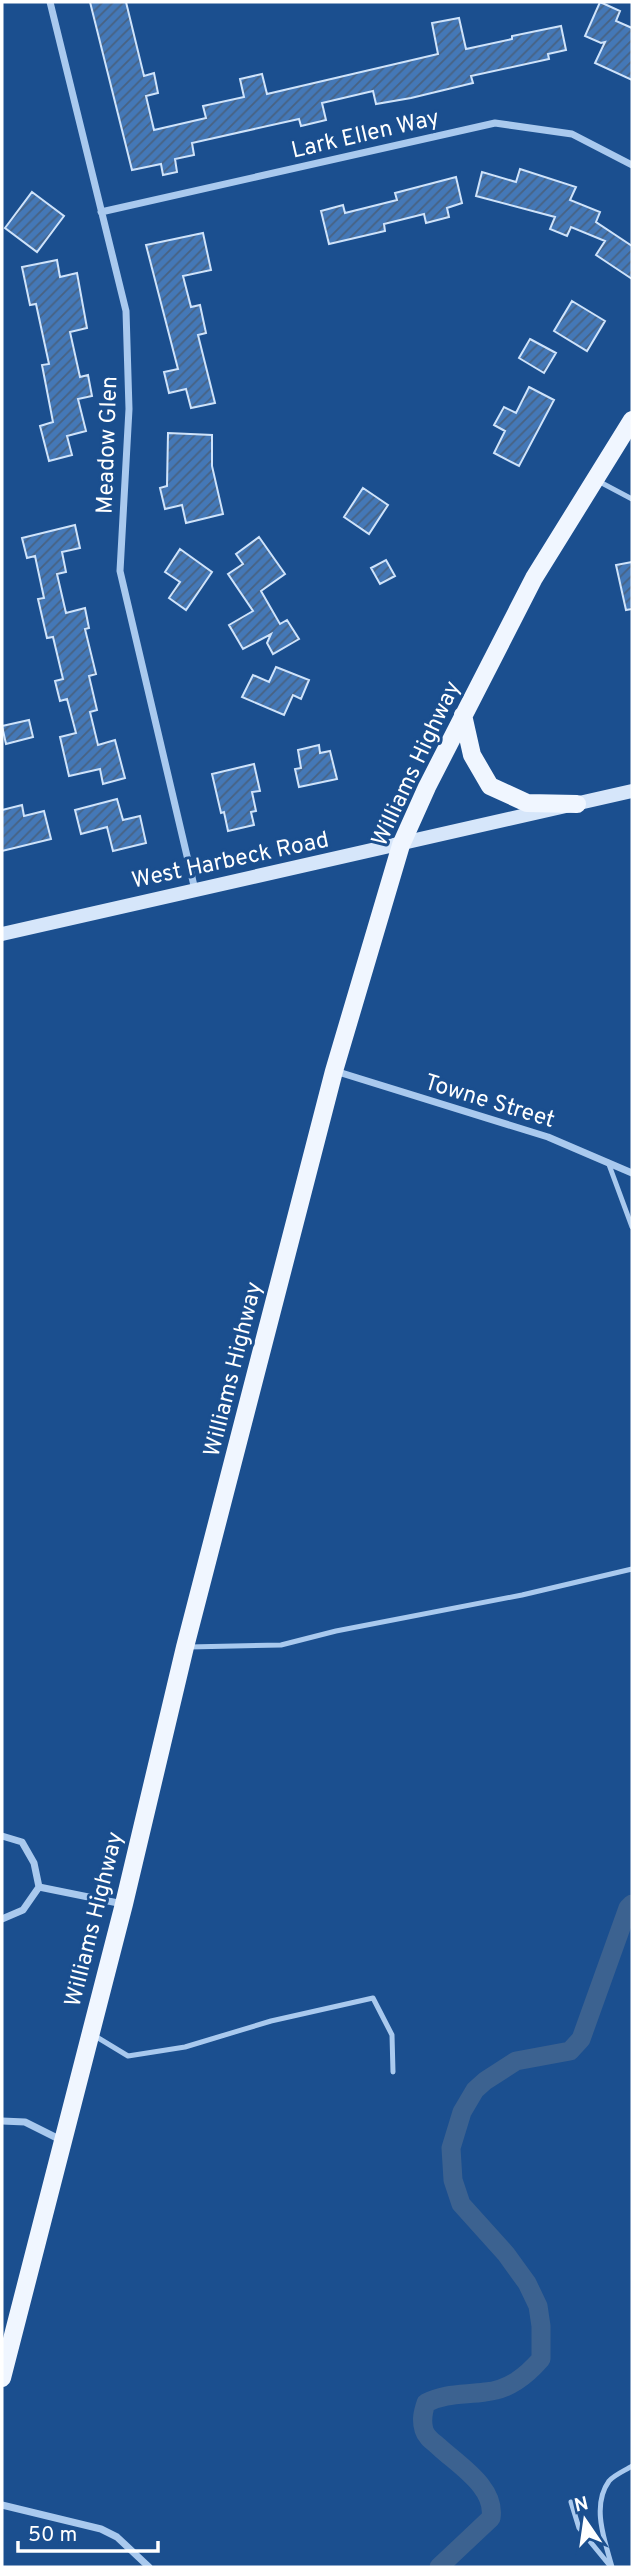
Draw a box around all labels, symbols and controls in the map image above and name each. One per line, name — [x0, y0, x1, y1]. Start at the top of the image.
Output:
street label: Lark Ellen Way — [289, 104, 442, 167]
street label: Meadow Glen — [92, 376, 125, 515]
street label: Williams Highway — [366, 677, 468, 851]
street label: West Harbeck Road — [129, 826, 332, 896]
street label: Towne Street — [421, 1069, 558, 1136]
street label: Williams Highway — [199, 1279, 270, 1460]
street label: Williams Highway — [60, 1829, 131, 2010]
north arrow — [550, 2485, 620, 2555]
text: N — [572, 2492, 591, 2519]
scale bar — [18, 2510, 158, 2554]
text: 50 m — [28, 2522, 77, 2549]

